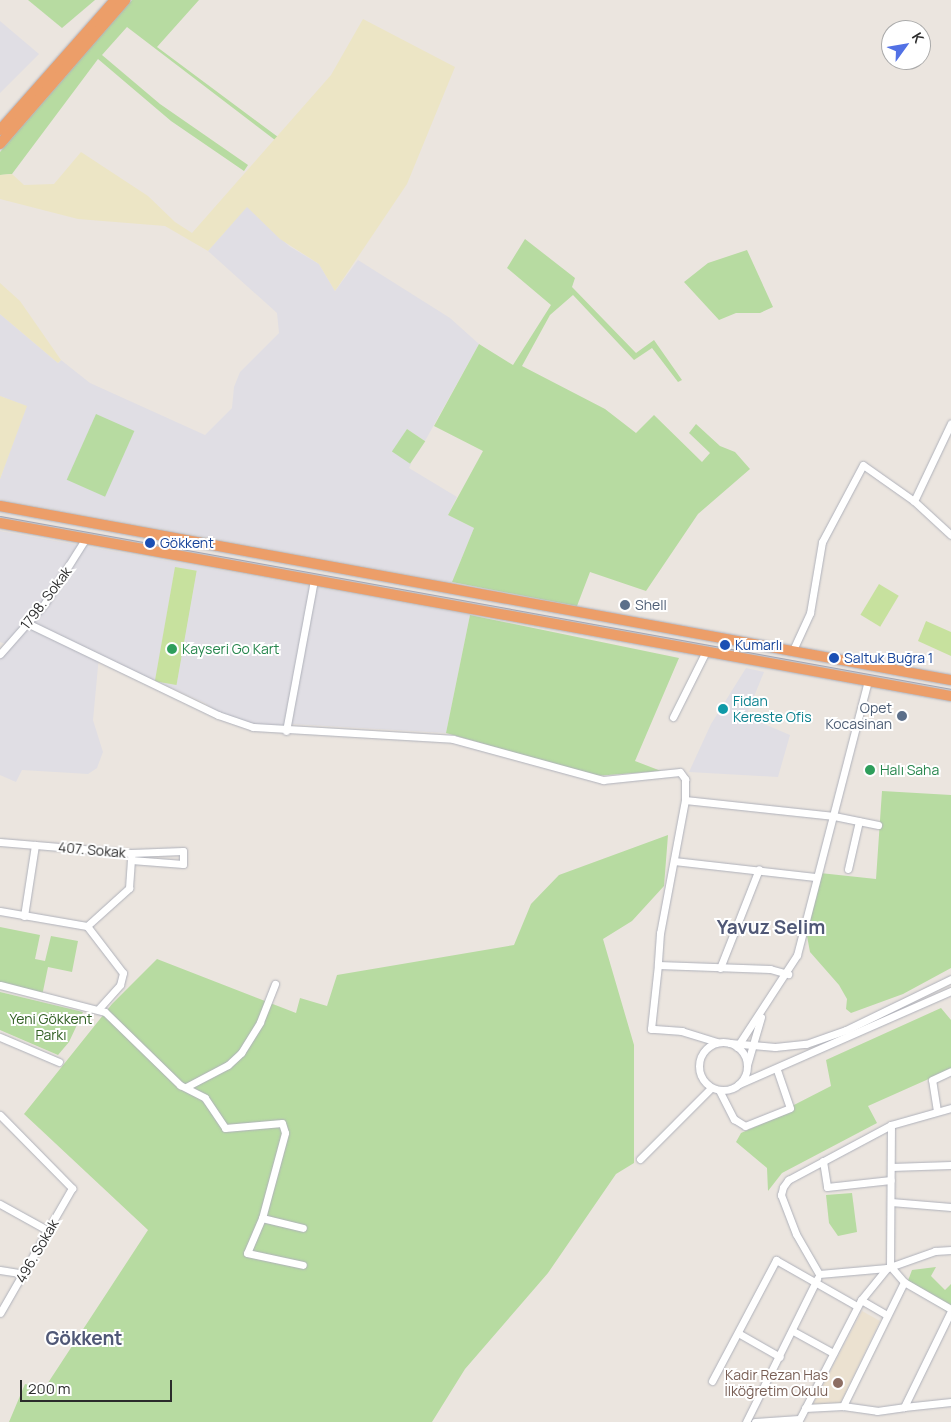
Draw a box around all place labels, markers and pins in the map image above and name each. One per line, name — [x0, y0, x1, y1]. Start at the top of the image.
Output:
place label: Gökkent — [160, 535, 214, 551]
marker: Gökkent — [144, 537, 156, 549]
place label: Shell — [635, 597, 667, 613]
marker: Shell — [619, 599, 631, 611]
place label: Kumarlı — [735, 637, 782, 653]
marker: Kumarlı — [719, 639, 731, 651]
place label: Kayseri Go Kart — [182, 641, 279, 657]
marker: Kayseri Go Kart — [166, 643, 178, 655]
place label: Saltuk Buğra 1 — [844, 650, 933, 666]
marker: Saltuk Buğra 1 — [828, 652, 840, 664]
place label: Fidan Kereste Ofis — [733, 693, 812, 726]
place label: Opet Kocasinan — [825, 700, 892, 732]
marker: Fidan Kereste Ofis — [717, 703, 729, 715]
marker: Opet Kocasinan — [896, 710, 908, 722]
place label: Halı Saha — [880, 762, 939, 778]
marker: Halı Saha — [864, 764, 876, 776]
place label: Kadir Rezan Has İlköğretim Okulu — [724, 1367, 828, 1400]
marker: Kadir Rezan Has İlköğretim Okulu — [832, 1377, 844, 1389]

